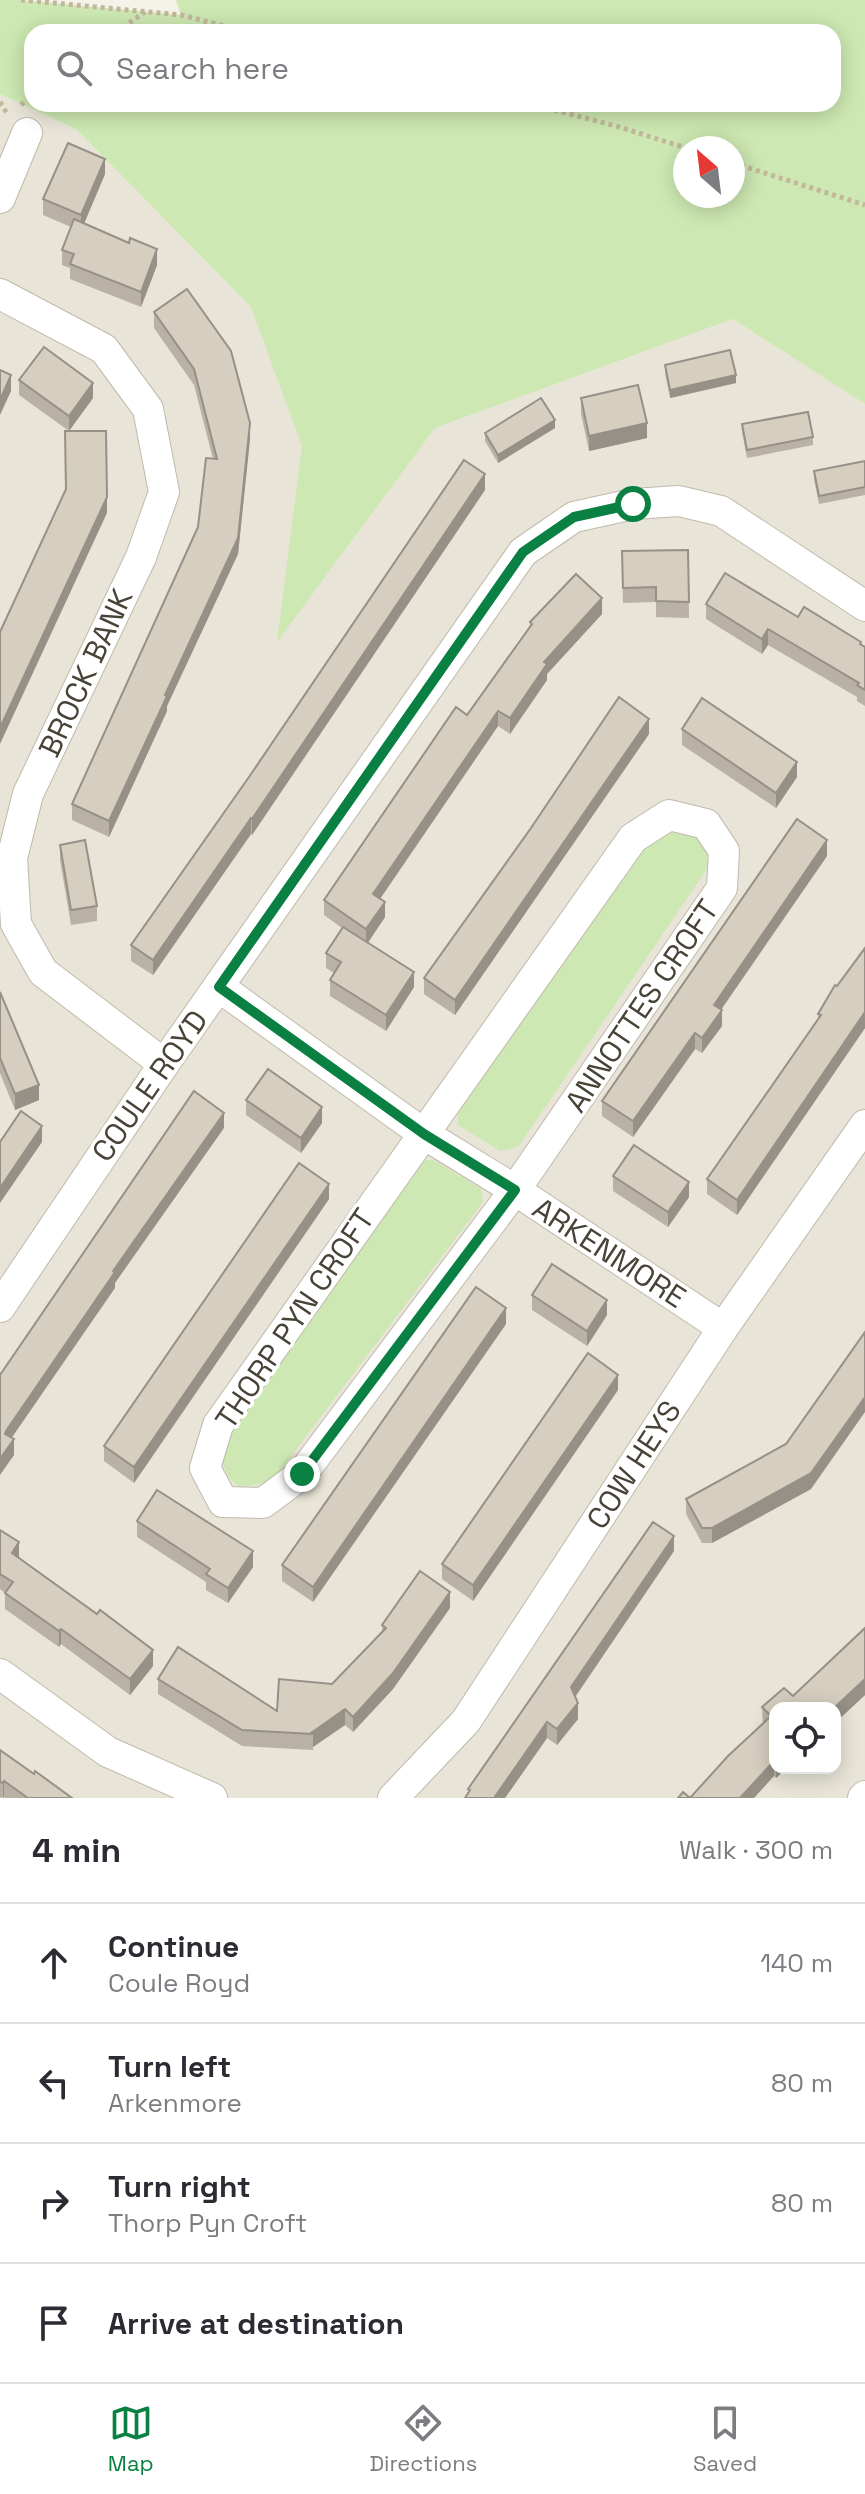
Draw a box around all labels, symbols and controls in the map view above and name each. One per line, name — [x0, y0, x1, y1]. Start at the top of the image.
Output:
search box — [24, 24, 841, 112]
icon: search — [52, 46, 96, 90]
text: Search here — [116, 49, 289, 88]
north arrow — [673, 136, 745, 208]
route start — [615, 486, 651, 522]
street label: BROCK BANK — [30, 583, 141, 763]
street label: ANNOTTES CROFT — [556, 892, 727, 1120]
street label: COULE ROYD — [83, 1002, 216, 1169]
street label: ARKENMORE — [525, 1189, 693, 1317]
street label: THORP PYN CROFT — [206, 1201, 383, 1437]
street label: COW HEYS — [578, 1393, 690, 1536]
route end — [284, 1456, 320, 1492]
map controls — [769, 1702, 841, 1774]
button: locate — [769, 1702, 841, 1774]
text: 4 min — [32, 1829, 121, 1872]
text: Walk · 300 m — [679, 1833, 833, 1867]
text: Continue — [108, 1927, 239, 1966]
icon: ahead — [32, 1941, 76, 1985]
text: 140 m — [760, 1946, 833, 1980]
text: Coule Royd — [108, 1966, 250, 2000]
text: Turn left — [108, 2047, 231, 2086]
icon: left — [32, 2061, 76, 2105]
text: 80 m — [771, 2066, 833, 2100]
text: Arkenmore — [108, 2086, 242, 2120]
text: Turn right — [108, 2167, 251, 2206]
icon: right — [32, 2181, 76, 2225]
text: 80 m — [771, 2186, 833, 2220]
text: Thorp Pyn Croft — [108, 2206, 307, 2240]
icon: arrive — [32, 2301, 76, 2345]
text: Arrive at destination — [108, 2304, 404, 2343]
tab: Map — [108, 2401, 154, 2477]
tab: Directions — [369, 2401, 477, 2477]
tab: Saved — [693, 2401, 757, 2477]

